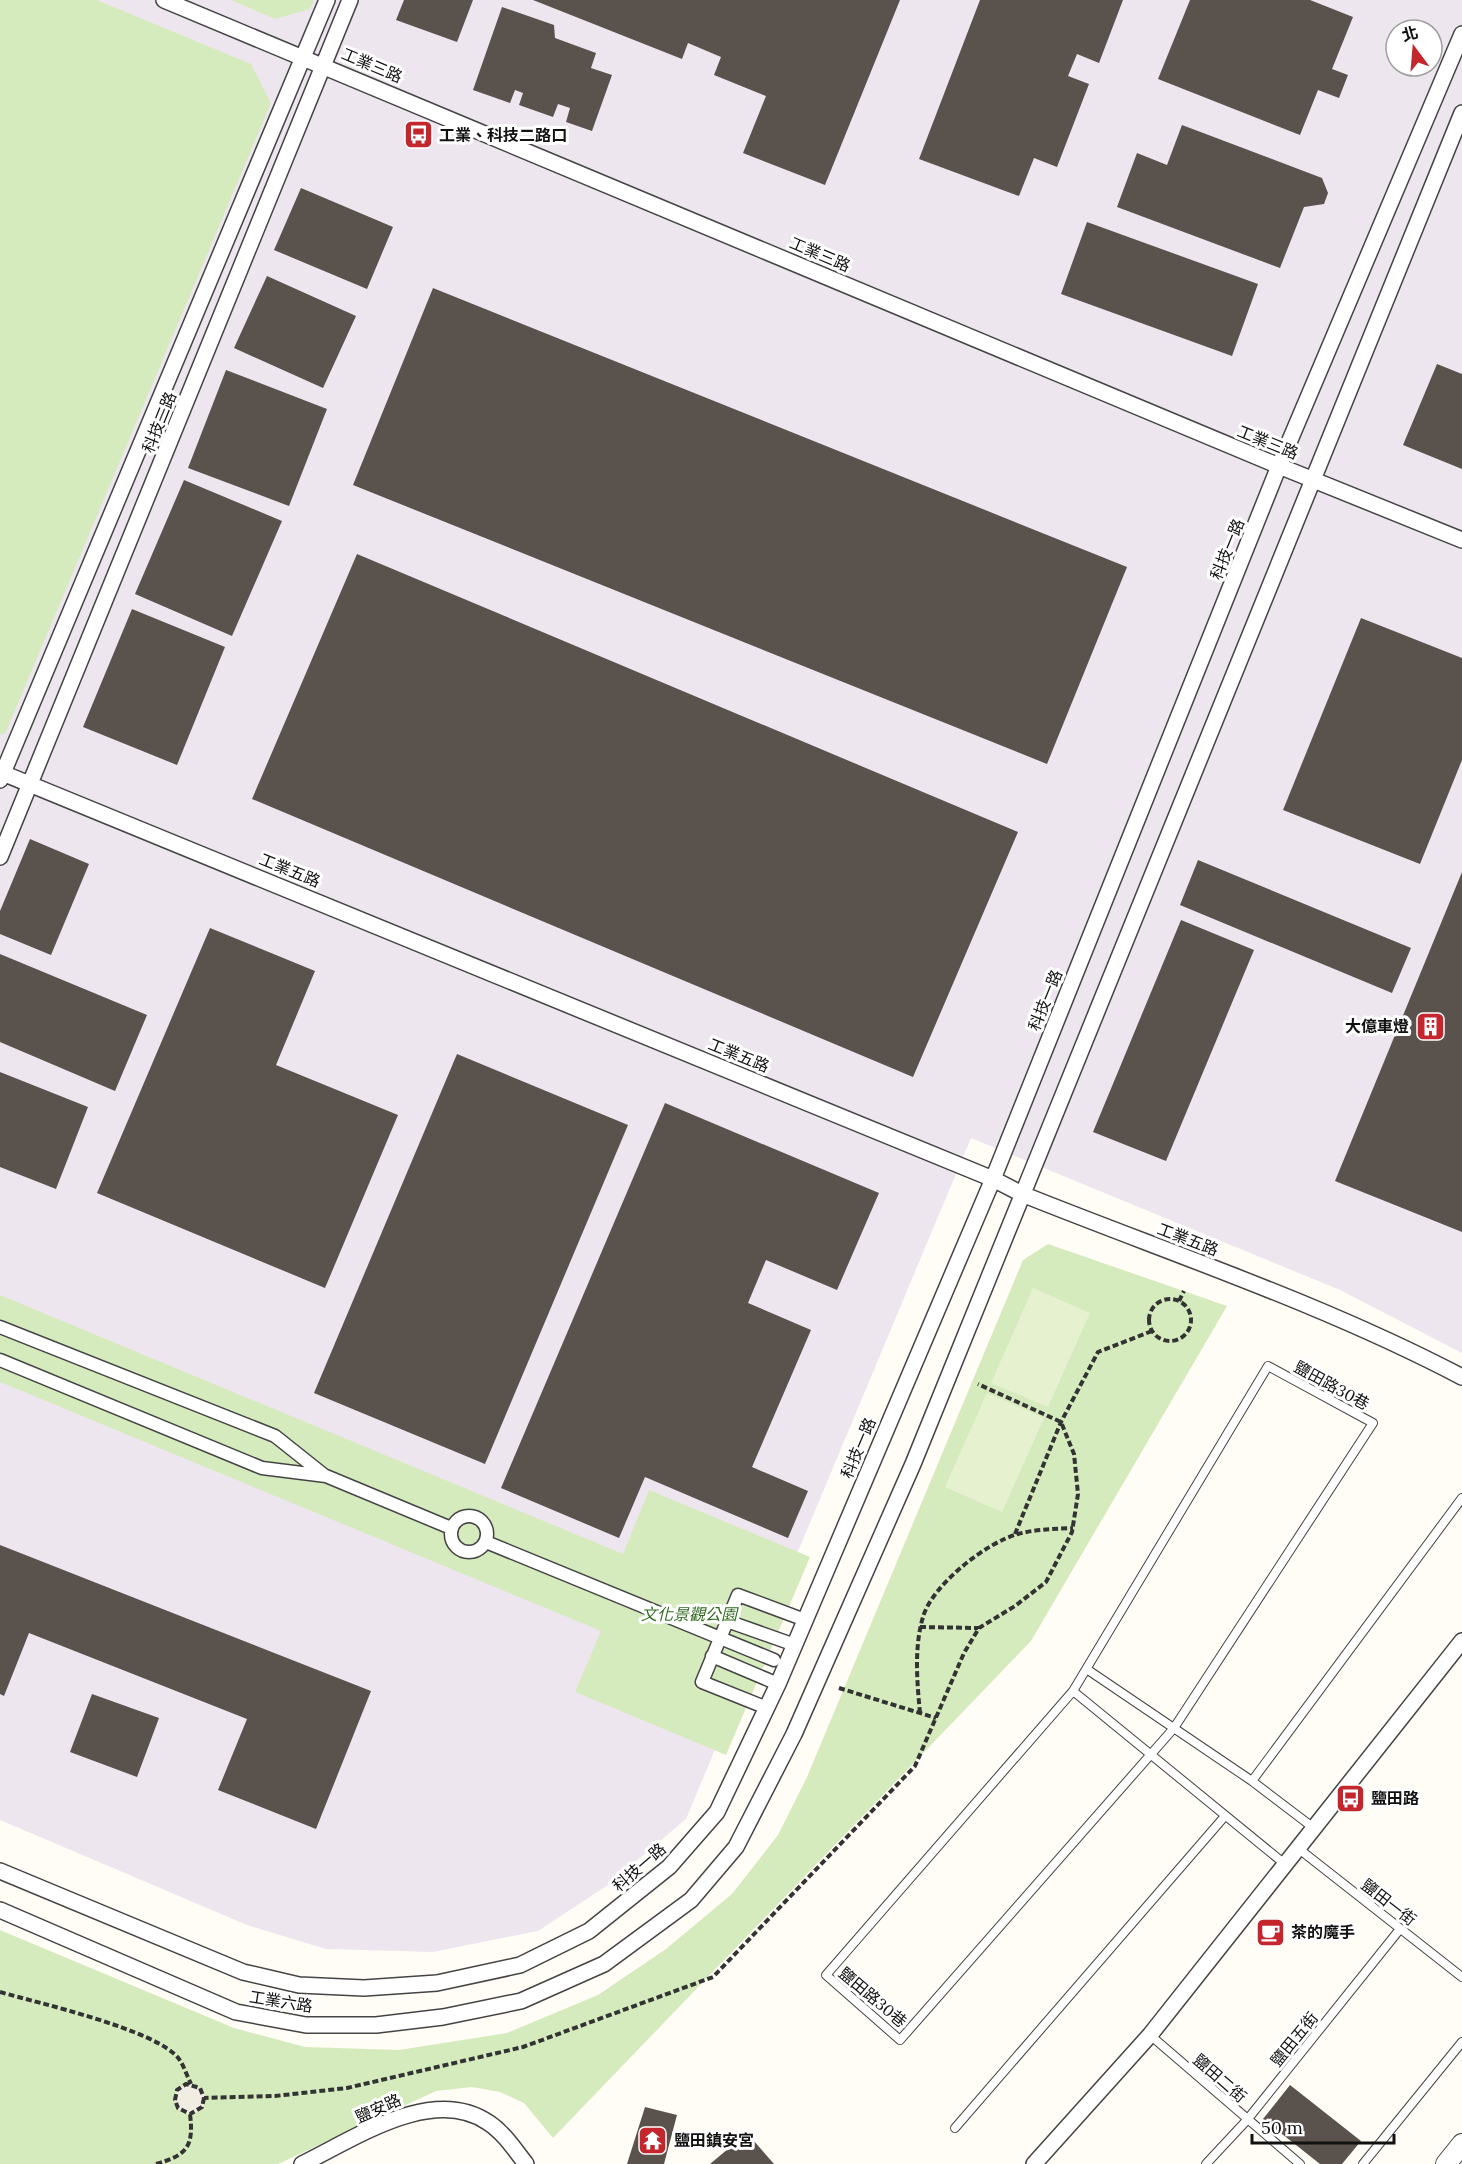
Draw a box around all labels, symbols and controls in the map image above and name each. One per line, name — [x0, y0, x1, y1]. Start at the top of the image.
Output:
north arrow — [1384, 18, 1444, 78]
text: 北 — [1399, 22, 1420, 45]
street label: 工業三路 — [339, 43, 405, 87]
bus stop icon: 工業、科技二路口 — [402, 119, 434, 151]
place label: 工業、科技二路口 — [439, 125, 567, 145]
street label: 工業三路 — [787, 232, 853, 276]
street label: 科技二路 — [138, 389, 180, 455]
street label: 工業三路 — [1235, 421, 1301, 463]
street label: 科技一路 — [1206, 516, 1248, 582]
street label: 工業五路 — [257, 849, 323, 891]
street label: 科技一路 — [1024, 967, 1066, 1033]
building icon: 大億車燈 — [1414, 1010, 1446, 1042]
place label: 大億車燈 — [1345, 1016, 1409, 1036]
street label: 工業五路 — [706, 1034, 772, 1076]
street label: 工業五路 — [1155, 1218, 1221, 1260]
street label: 鹽田路30巷 — [1291, 1356, 1373, 1414]
street label: 科技一路 — [836, 1415, 880, 1481]
park label: 文化景觀公園 — [641, 1604, 739, 1624]
bus stop icon: 鹽田路 — [1334, 1782, 1366, 1814]
place label: 鹽田路 — [1371, 1788, 1419, 1808]
street label: 科技一路 — [608, 1838, 670, 1896]
street label: 鹽田一街 — [1358, 1874, 1420, 1930]
cafe icon: 茶的魔手 — [1254, 1916, 1286, 1948]
place label: 茶的魔手 — [1291, 1922, 1355, 1942]
street label: 鹽田路30巷 — [835, 1963, 911, 2031]
street label: 工業六路 — [248, 1986, 314, 2016]
street label: 鹽田五街 — [1266, 2008, 1322, 2070]
street label: 鹽田二街 — [1189, 2049, 1251, 2107]
street label: 鹽安路 — [352, 2089, 404, 2127]
scale bar — [1252, 2107, 1394, 2145]
text: 50 m — [1261, 2116, 1303, 2139]
temple icon: 鹽田鎮安宮 — [637, 2124, 669, 2156]
place label: 鹽田鎮安宮 — [674, 2130, 754, 2150]

